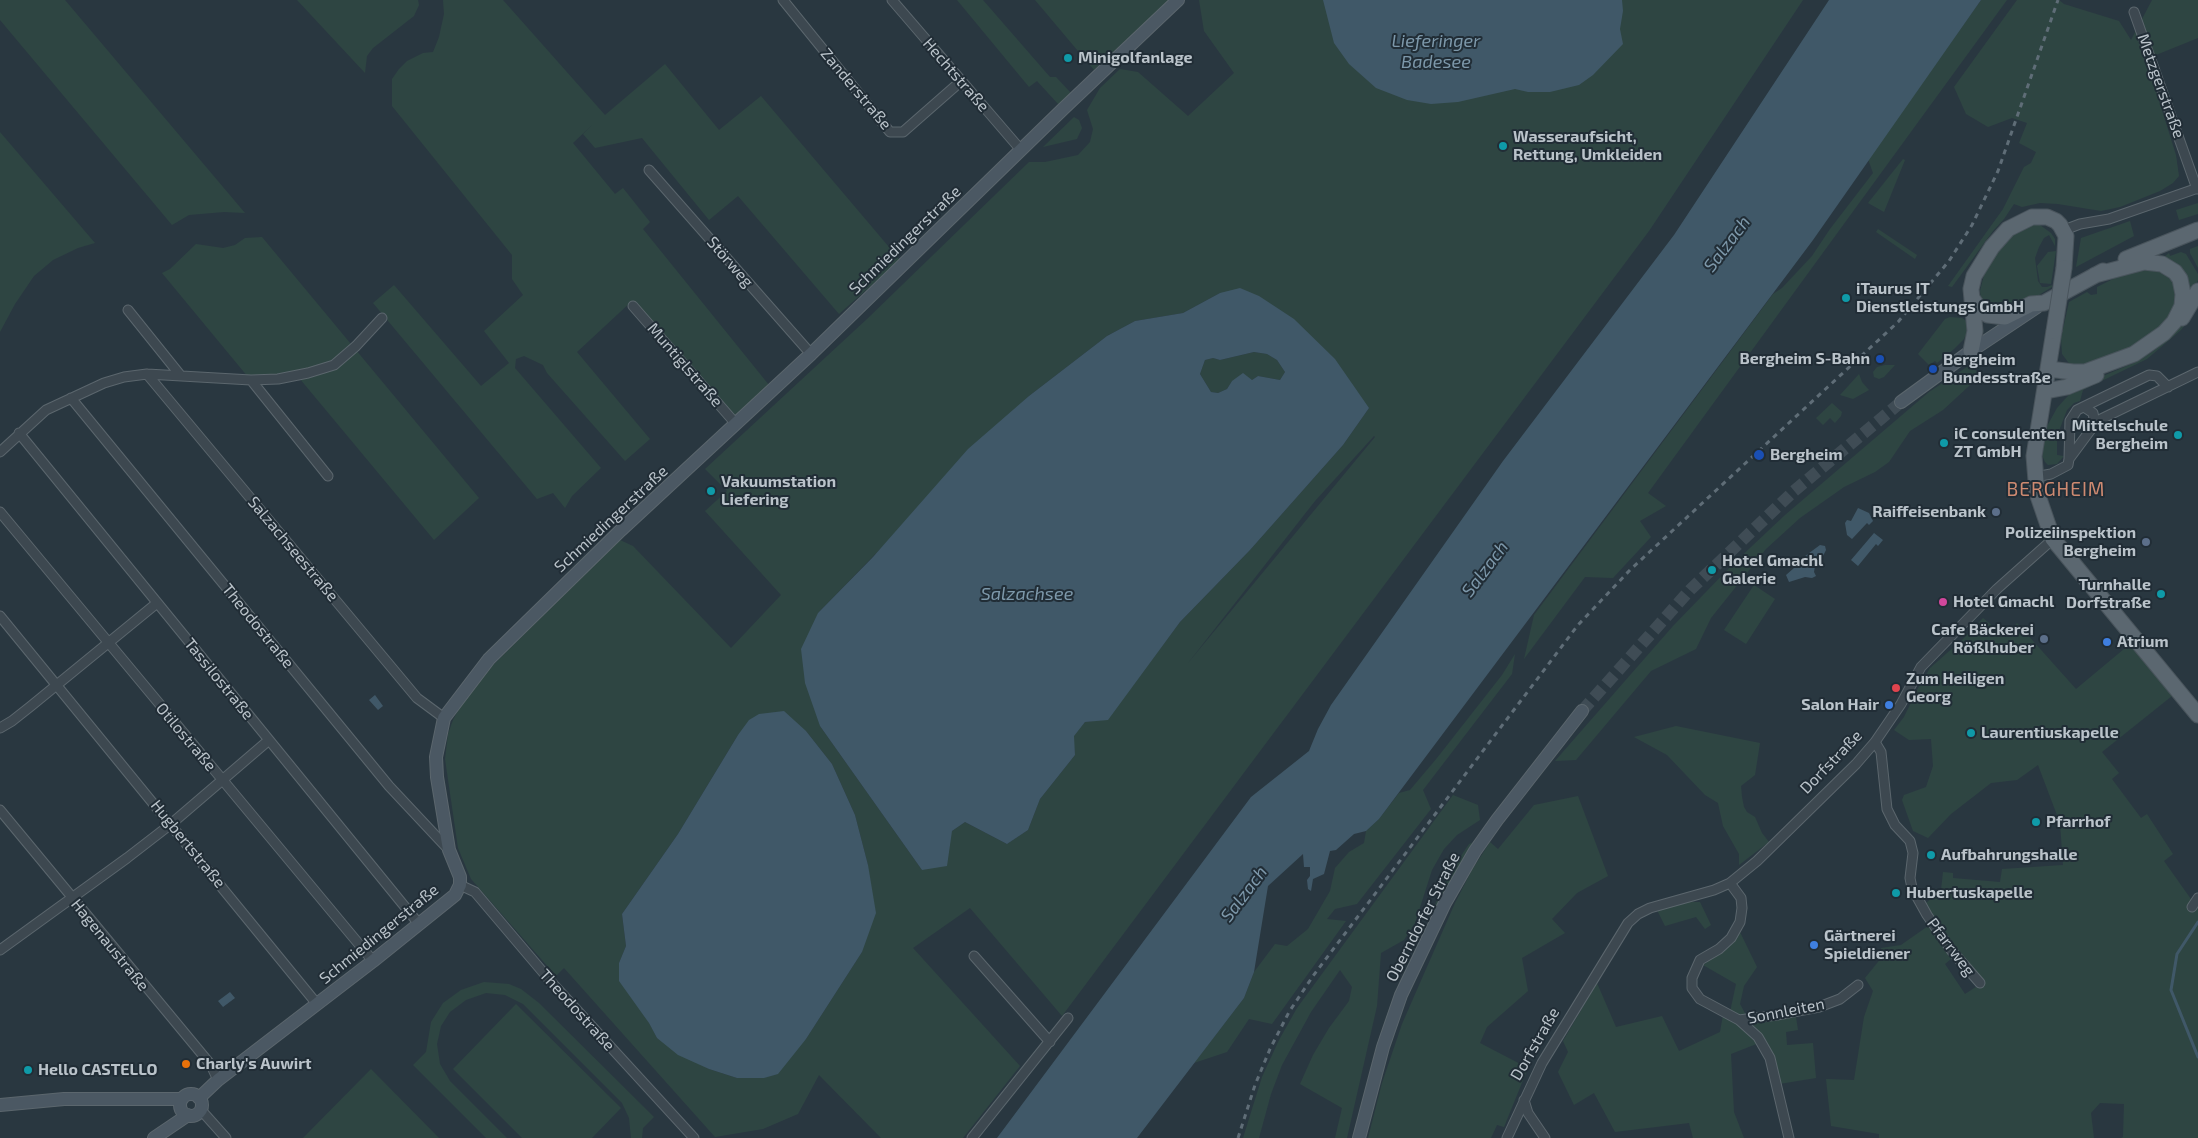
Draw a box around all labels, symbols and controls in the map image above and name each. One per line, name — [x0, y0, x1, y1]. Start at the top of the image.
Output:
water label: Lieferinger Badesee — [1392, 30, 1480, 72]
street label: Metzgerstraße — [2133, 31, 2189, 141]
street label: Hechtstraße — [919, 34, 993, 116]
street label: Zanderstraße — [816, 44, 896, 134]
place label: Minigolfanlage — [1078, 48, 1193, 68]
marker: Minigolfanlage — [1062, 52, 1074, 64]
place label: Wasseraufsicht, Rettung, Umkleiden — [1513, 127, 1662, 165]
marker: Wasseraufsicht, Rettung, Umkleiden — [1497, 140, 1509, 152]
street label: Schmiedingerstraße — [845, 182, 965, 298]
water label: Salzach — [1699, 212, 1755, 276]
street label: Störweg — [703, 233, 757, 291]
place label: iTaurus IT Dienstleistungs GmbH — [1856, 279, 2024, 317]
marker: iTaurus IT Dienstleistungs GmbH — [1840, 292, 1852, 304]
street label: Muntiglstraße — [643, 319, 727, 411]
place label: Bergheim S-Bahn — [1739, 349, 1870, 369]
place label: Bergheim Bundesstraße — [1943, 350, 2051, 388]
marker: Bergheim S-Bahn — [1874, 353, 1886, 365]
marker: Bergheim Bundesstraße — [1927, 363, 1939, 375]
place label: Mittelschule Bergheim — [2072, 416, 2168, 454]
place label: iC consulenten ZT GmbH — [1954, 424, 2065, 462]
marker: Mittelschule Bergheim — [2172, 429, 2184, 441]
marker: iC consulenten ZT GmbH — [1938, 437, 1950, 449]
place label: Bergheim — [1770, 445, 1843, 465]
marker: Bergheim — [1752, 448, 1766, 462]
street label: Schmiedingerstraße — [550, 462, 672, 576]
place label: Vakuumstation Liefering — [721, 472, 836, 510]
district label: BERGHEIM — [2005, 479, 2107, 501]
marker: Vakuumstation Liefering — [705, 485, 717, 497]
street label: Salzachseestraße — [244, 493, 342, 605]
place label: Raiffeisenbank — [1872, 502, 1986, 522]
marker: Raiffeisenbank — [1990, 506, 2002, 518]
place label: Polizeiinspektion Bergheim — [2005, 523, 2136, 561]
marker: Polizeiinspektion Bergheim — [2140, 536, 2152, 548]
water label: Salzach — [1457, 537, 1513, 601]
place label: Hotel Gmachl Galerie — [1722, 551, 1823, 589]
marker: Hotel Gmachl Galerie — [1706, 564, 1718, 576]
place label: Turnhalle Dorfstraße — [2066, 575, 2151, 613]
street label: Theodostraße — [218, 580, 298, 672]
water label: Salzachsee — [981, 583, 1073, 605]
marker: Turnhalle Dorfstraße — [2155, 588, 2167, 600]
place label: Hotel Gmachl — [1953, 592, 2054, 612]
marker: Hotel Gmachl — [1937, 596, 1949, 608]
place label: Cafe Bäckerei Rößlhuber — [1931, 620, 2034, 658]
place label: Atrium — [2117, 632, 2169, 652]
marker: Cafe Bäckerei Rößlhuber — [2038, 633, 2050, 645]
street label: Tassilostraße — [180, 634, 258, 724]
marker: Atrium — [2101, 636, 2113, 648]
place label: Zum Heiligen Georg — [1906, 669, 2004, 707]
marker: Zum Heiligen Georg — [1890, 682, 1902, 694]
place label: Salon Hair — [1801, 695, 1879, 715]
street label: Otilostraße — [152, 699, 220, 775]
marker: Salon Hair — [1883, 699, 1895, 711]
place label: Laurentiuskapelle — [1981, 723, 2119, 743]
street label: Dorfstraße — [1796, 726, 1866, 798]
marker: Laurentiuskapelle — [1965, 727, 1977, 739]
street label: Hugbertstraße — [147, 796, 229, 892]
place label: Pfarrhof — [2046, 812, 2111, 832]
marker: Pfarrhof — [2030, 816, 2042, 828]
place label: Aufbahrungshalle — [1941, 845, 2078, 865]
street label: Oberndorfer Straße — [1382, 849, 1464, 985]
marker: Aufbahrungshalle — [1925, 849, 1937, 861]
water label: Salzach — [1216, 862, 1272, 926]
street label: Schmiedingerstraße — [316, 880, 442, 988]
place label: Hubertuskapelle — [1906, 883, 2033, 903]
marker: Hubertuskapelle — [1890, 887, 1902, 899]
street label: Hagenaustraße — [67, 895, 153, 995]
street label: Pfarrweg — [1923, 914, 1979, 980]
place label: Gärtnerei Spieldiener — [1824, 926, 1910, 964]
marker: Gärtnerei Spieldiener — [1808, 939, 1820, 951]
street label: Theodostraße — [535, 965, 619, 1055]
street label: Sonnleiten — [1746, 994, 1826, 1028]
street label: Dorfstraße — [1506, 1004, 1564, 1084]
place label: Charly's Auwirt — [196, 1054, 312, 1074]
marker: Charly's Auwirt — [180, 1058, 192, 1070]
place label: Hello CASTELLO — [38, 1060, 158, 1080]
marker: Hello CASTELLO — [22, 1064, 34, 1076]

